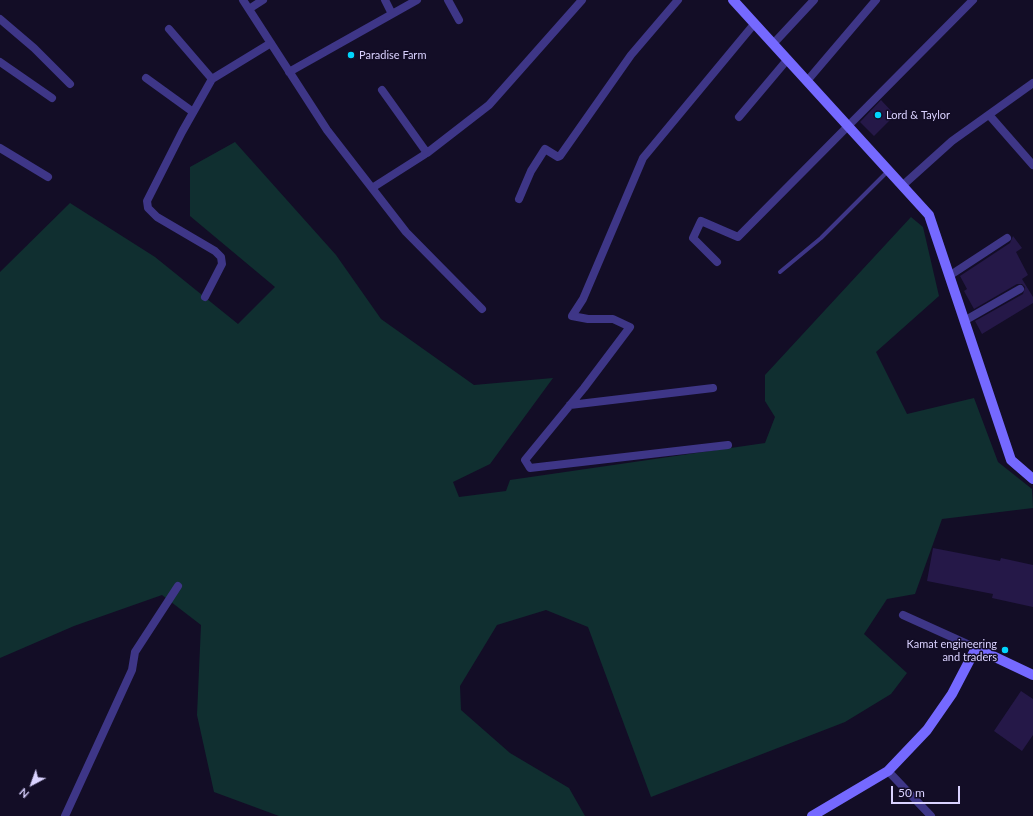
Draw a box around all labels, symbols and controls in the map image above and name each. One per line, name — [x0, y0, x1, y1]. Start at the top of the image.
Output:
place label: Paradise Farm — [359, 48, 426, 62]
marker: Paradise Farm — [346, 50, 356, 60]
place label: Lord & Taylor — [886, 108, 950, 122]
marker: Lord & Taylor — [873, 110, 883, 120]
place label: Kamat engineering and traders — [907, 637, 997, 663]
marker: Kamat engineering and traders — [1000, 645, 1010, 655]
north arrow — [12, 764, 52, 804]
scale bar — [893, 778, 962, 804]
text: 50 m — [898, 785, 925, 800]
text: N — [16, 786, 31, 801]

